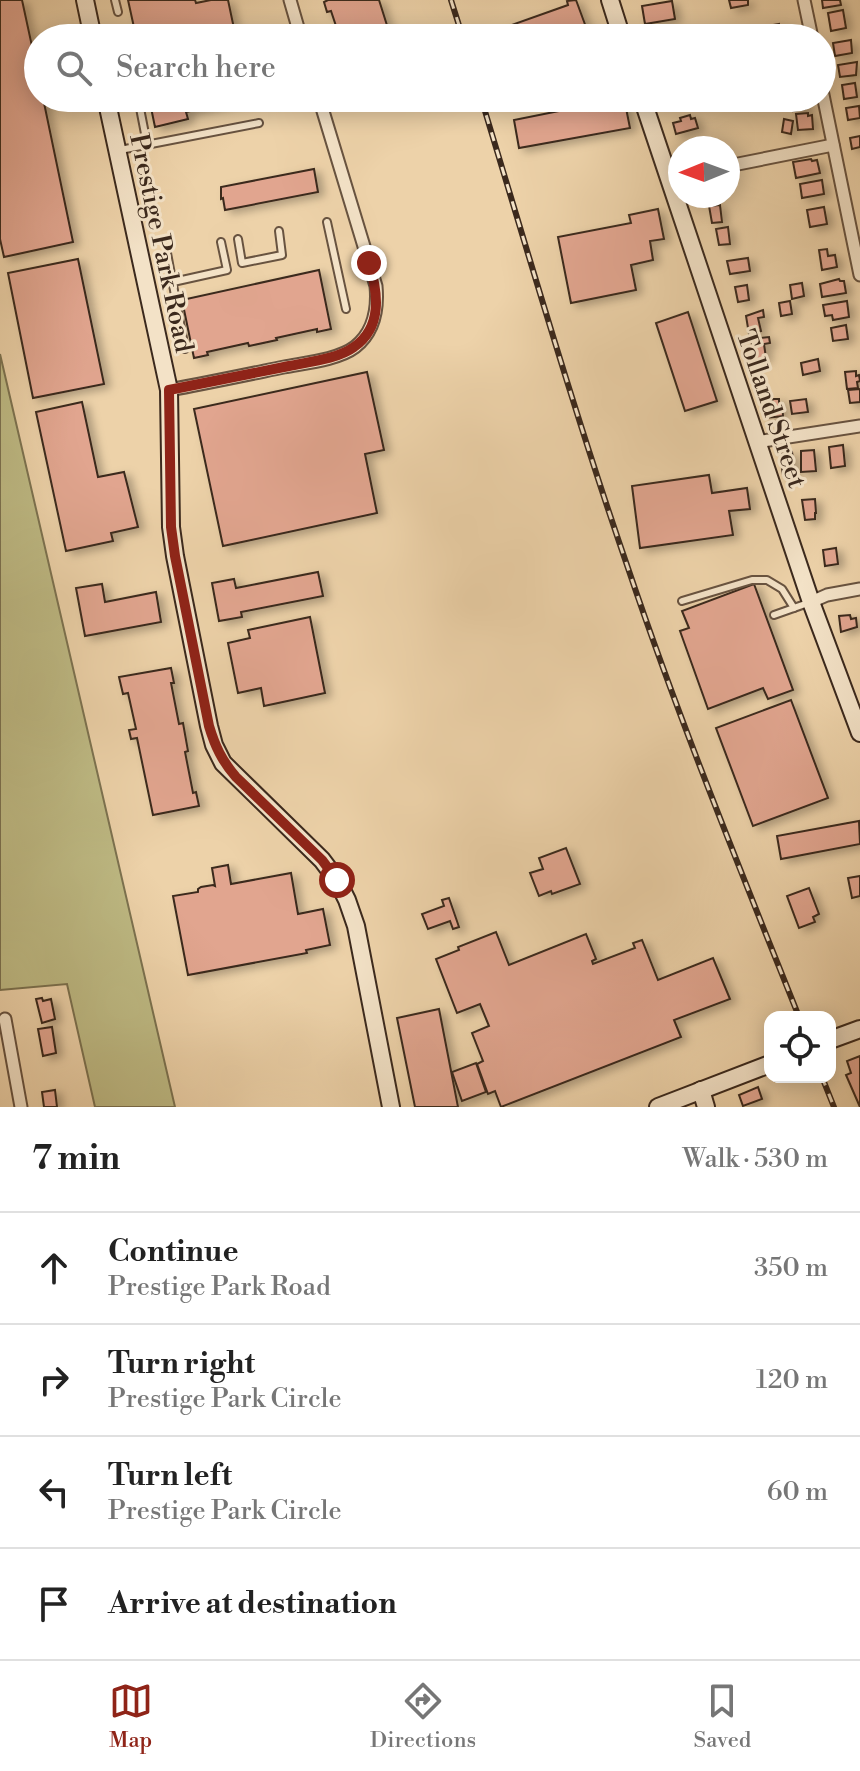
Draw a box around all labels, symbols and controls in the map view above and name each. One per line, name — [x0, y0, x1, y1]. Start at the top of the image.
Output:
search box — [24, 24, 836, 112]
icon: search — [52, 46, 96, 90]
text: Search here — [116, 49, 276, 87]
street label: Prestige Park Road — [122, 131, 200, 355]
north arrow — [668, 136, 740, 208]
route end — [351, 245, 387, 281]
street label: Tolland Street — [729, 326, 813, 492]
route start — [319, 862, 355, 898]
map controls — [764, 1011, 836, 1083]
button: locate — [764, 1011, 836, 1083]
text: 7 min — [32, 1138, 120, 1180]
text: Walk · 530 m — [683, 1143, 828, 1175]
text: Continue — [108, 1233, 239, 1271]
icon: ahead — [32, 1246, 76, 1290]
text: 350 m — [754, 1252, 828, 1284]
text: Prestige Park Road — [108, 1271, 331, 1303]
text: Turn right — [108, 1345, 255, 1383]
icon: right — [32, 1358, 76, 1402]
text: 120 m — [756, 1364, 828, 1396]
text: Prestige Park Circle — [108, 1383, 342, 1415]
text: Turn left — [108, 1457, 232, 1495]
icon: left — [32, 1470, 76, 1514]
text: 60 m — [767, 1476, 828, 1508]
text: Prestige Park Circle — [108, 1495, 342, 1527]
icon: arrive — [32, 1582, 76, 1626]
text: Arrive at destination — [108, 1585, 397, 1623]
tab: Map — [109, 1679, 153, 1754]
tab: Directions — [370, 1679, 476, 1754]
tab: Saved — [694, 1679, 751, 1754]

